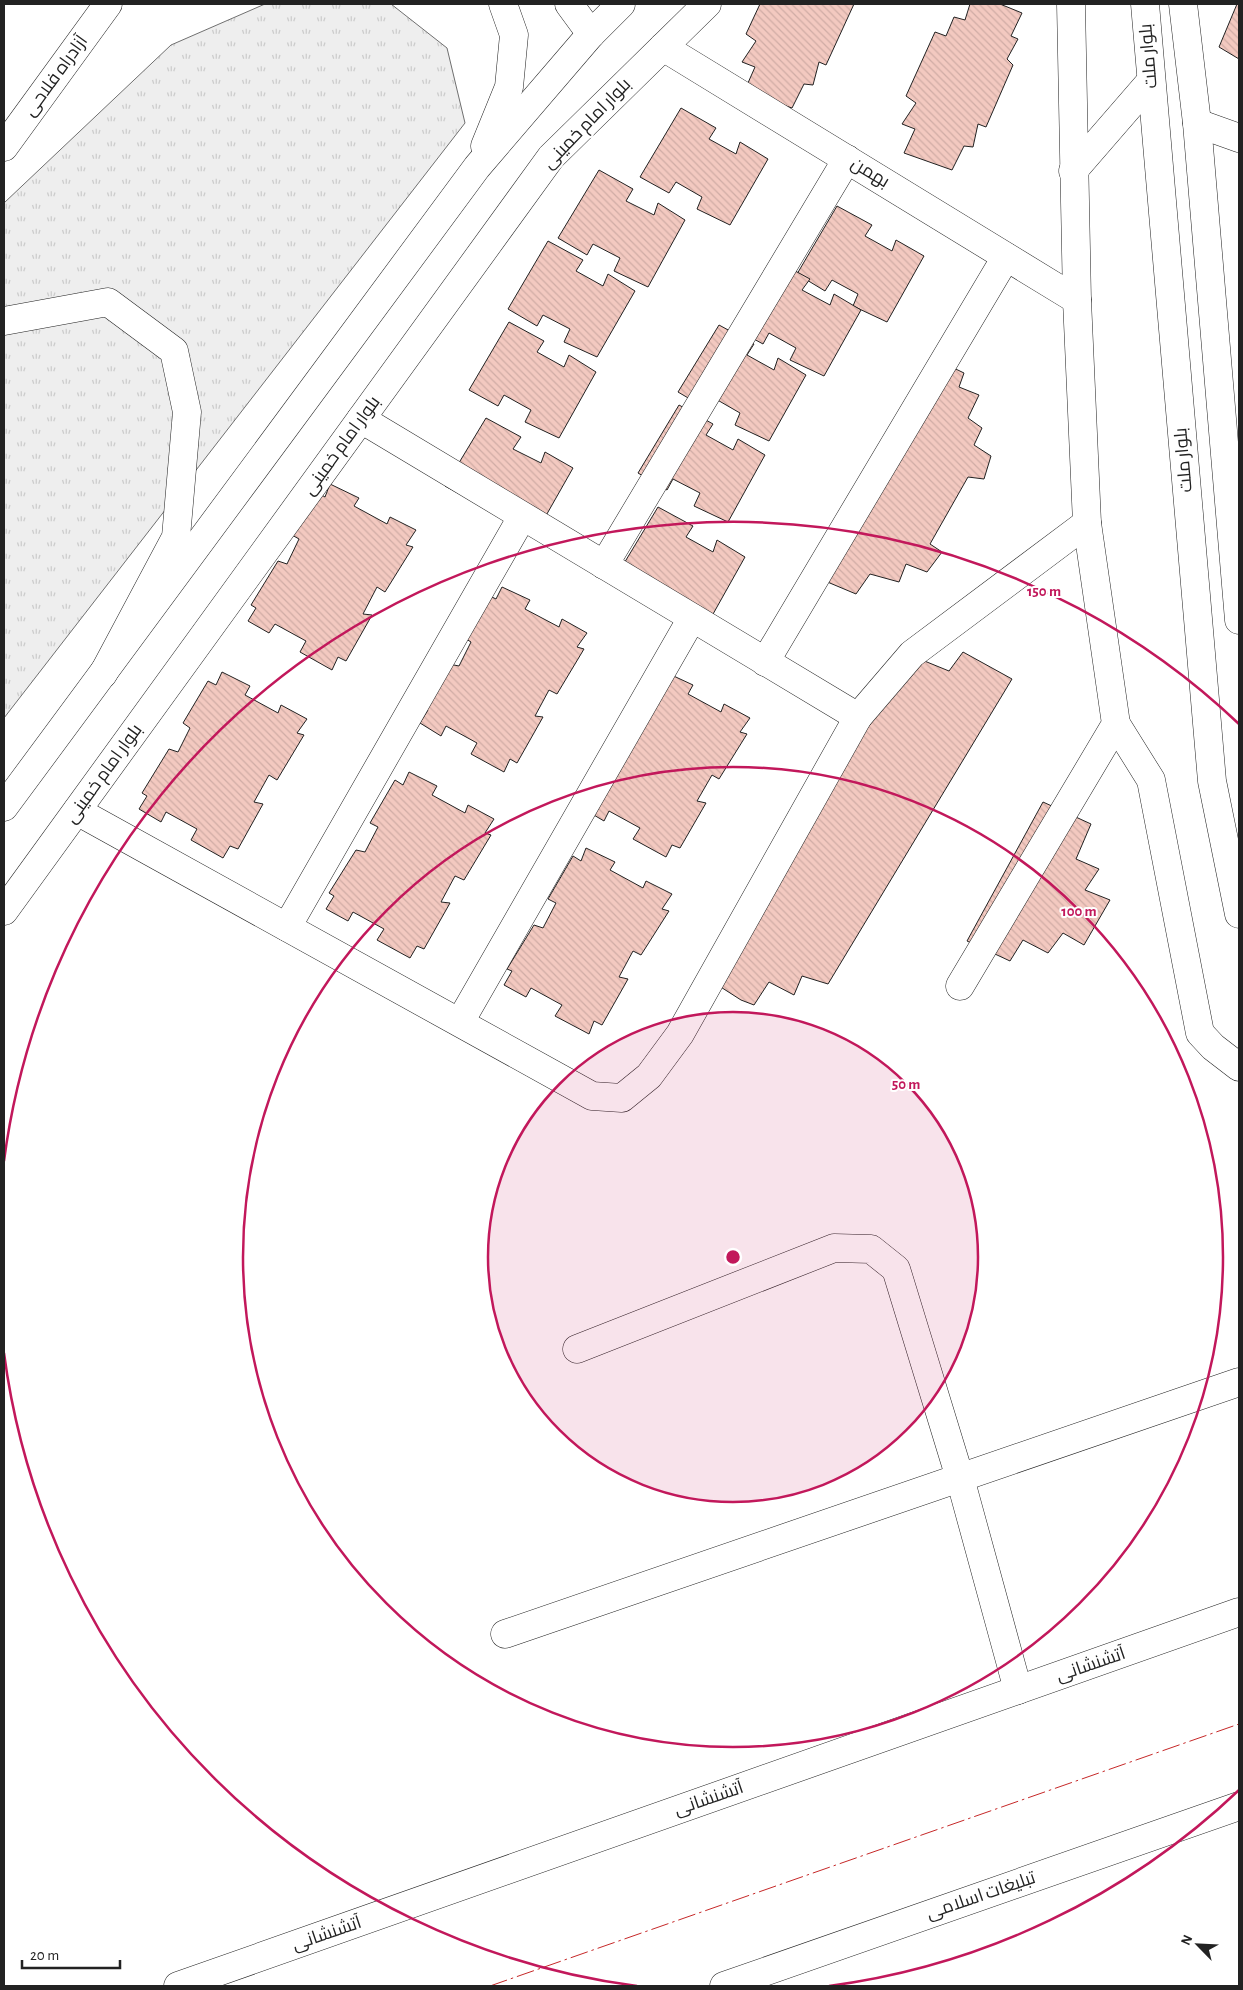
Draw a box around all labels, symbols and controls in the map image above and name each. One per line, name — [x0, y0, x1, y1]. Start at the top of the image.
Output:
street label: بلوار ملت — [1137, 23, 1162, 89]
street label: آزادراه فلاحی — [19, 31, 92, 120]
street label: بلوار امام خمینی — [540, 75, 636, 174]
street label: بهمن — [847, 155, 892, 192]
street label: بلوار امام خمینی — [300, 393, 386, 500]
street label: بلوار ملت — [1172, 427, 1197, 493]
text: 150 m — [1027, 584, 1061, 599]
street label: بلوار امام خمینی — [62, 721, 148, 828]
text: 100 m — [1061, 904, 1097, 919]
text: 50 m — [892, 1077, 920, 1092]
centre of rings — [724, 1248, 742, 1266]
street label: آتشنشانی — [1053, 1643, 1128, 1686]
street label: آتشنشانی — [671, 1777, 746, 1820]
street label: تبلیغات اسلامی — [924, 1869, 1038, 1924]
street label: آتشنشانی — [289, 1912, 364, 1955]
north arrow — [1173, 1920, 1223, 1970]
text: N — [1179, 1933, 1195, 1947]
scale bar — [22, 1938, 120, 1970]
text: 20 m — [30, 1948, 59, 1963]

